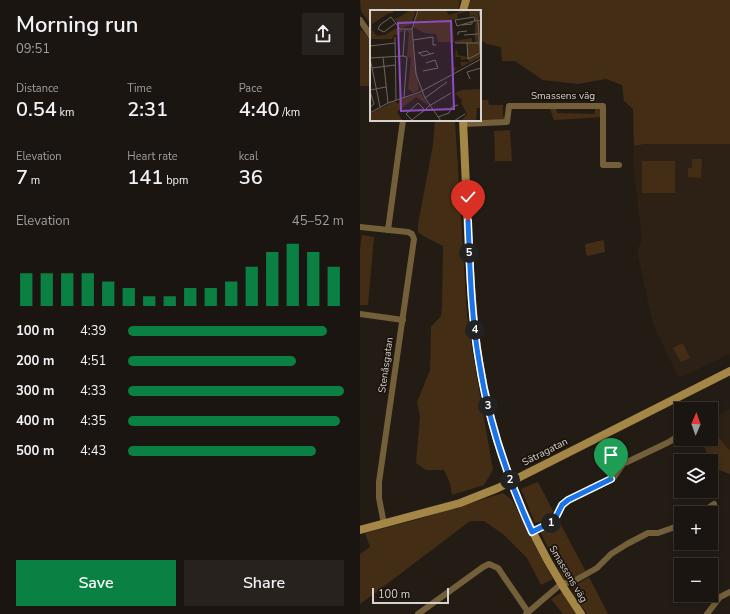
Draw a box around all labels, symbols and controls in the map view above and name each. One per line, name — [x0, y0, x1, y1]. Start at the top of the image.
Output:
text: Morning run — [16, 10, 139, 40]
inset map — [370, 10, 481, 121]
button: share — [302, 13, 344, 55]
text: 09:51 — [16, 40, 50, 58]
text: Distance — [16, 81, 59, 96]
text: Time — [127, 81, 152, 96]
text: Pace — [239, 81, 262, 96]
street label: Smassens väg — [531, 89, 595, 103]
text: 0.54 — [16, 96, 57, 123]
text: 2:31 — [127, 96, 168, 123]
text: 4:40 — [239, 96, 279, 123]
text: km — [57, 105, 75, 120]
text: /km — [279, 105, 300, 120]
text: Elevation — [16, 149, 62, 164]
text: Heart rate — [127, 149, 178, 164]
text: kcal — [239, 149, 258, 164]
text: 7 — [16, 164, 28, 191]
text: 141 — [127, 164, 163, 191]
text: 36 — [239, 164, 263, 191]
text: m — [28, 173, 40, 188]
text: bpm — [163, 173, 188, 188]
pin — [451, 180, 485, 221]
icon: check — [457, 186, 479, 208]
text: Elevation — [16, 212, 70, 230]
text: 45–52 m — [292, 212, 344, 230]
pin: 5 — [459, 243, 479, 263]
text: 5 — [466, 245, 472, 260]
pin: 4 — [465, 320, 485, 340]
text: 100 m — [16, 322, 54, 340]
text: 4:39 — [80, 322, 106, 340]
text: 4 — [472, 322, 478, 337]
street label: Stenåsgatan — [375, 336, 397, 394]
text: 200 m — [16, 352, 54, 370]
text: 4:51 — [80, 352, 106, 370]
text: 300 m — [16, 382, 54, 400]
text: 4:33 — [80, 382, 106, 400]
pin: 3 — [478, 396, 498, 416]
text: 3 — [485, 398, 491, 413]
north arrow — [674, 402, 718, 446]
map controls — [674, 402, 718, 602]
text: 400 m — [16, 412, 54, 430]
text: 4:35 — [80, 412, 106, 430]
street label: Sätragatan — [520, 435, 570, 469]
pin — [594, 438, 628, 479]
text: 500 m — [16, 442, 54, 460]
text: 4:43 — [80, 442, 106, 460]
icon: arrive — [600, 444, 622, 466]
button: layers — [674, 454, 718, 498]
pin: 2 — [500, 470, 520, 490]
text: 2 — [507, 472, 513, 487]
button: + — [674, 506, 718, 550]
pin: 1 — [541, 513, 561, 533]
text: 1 — [548, 515, 554, 530]
street label: Smassens väg — [545, 543, 591, 605]
button: − — [674, 558, 718, 602]
button: Save — [16, 560, 176, 606]
button: Share — [184, 560, 344, 606]
scale bar — [372, 586, 449, 605]
text: 100 m — [378, 587, 410, 602]

